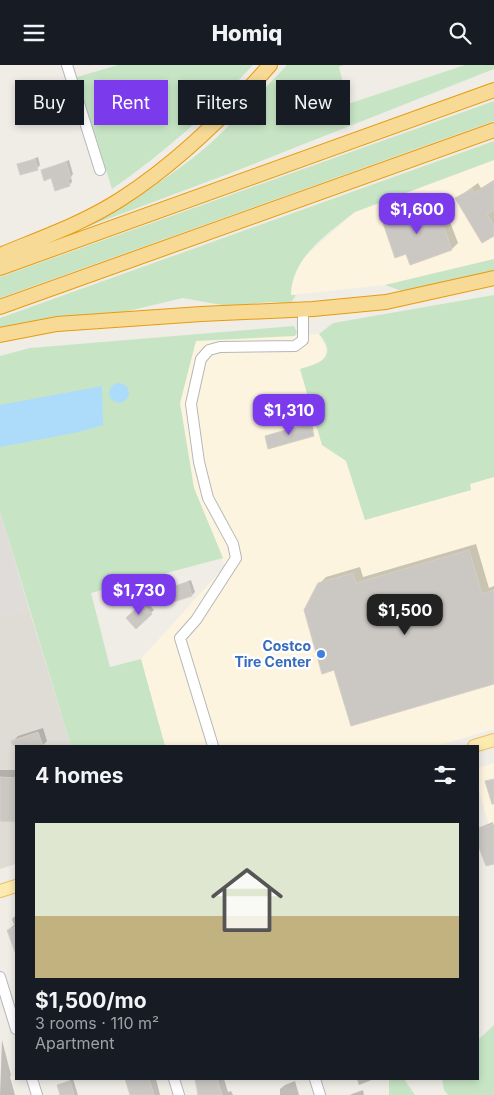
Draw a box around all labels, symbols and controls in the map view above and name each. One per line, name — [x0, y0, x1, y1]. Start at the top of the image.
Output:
icon: menu — [20, 19, 48, 47]
icon: search — [446, 19, 474, 47]
text: Homiq — [212, 20, 282, 46]
chip: Buy — [15, 80, 84, 125]
chip: Rent — [94, 80, 168, 125]
chip: Filters — [178, 80, 266, 125]
chip: New — [276, 80, 350, 125]
pin: $1,600 — [376, 193, 458, 235]
text: $1,600 — [390, 199, 444, 219]
pin: $1,310 — [248, 393, 330, 436]
text: $1,310 — [264, 400, 314, 420]
pin: $1,730 — [98, 573, 180, 616]
text: $1,730 — [113, 580, 165, 600]
pin: $1,500 — [364, 593, 446, 636]
text: $1,500 — [378, 600, 432, 620]
place label: Costco Tire Center — [234, 637, 311, 670]
marker: Costco Tire Center — [315, 648, 327, 660]
icon: filters — [431, 761, 459, 789]
text: 4 homes — [35, 763, 124, 788]
icon: home — [202, 855, 292, 945]
text: $1,500/mo — [35, 988, 147, 1013]
text: 3 rooms · 110 m² — [35, 1013, 159, 1033]
text: Apartment — [35, 1033, 115, 1053]

